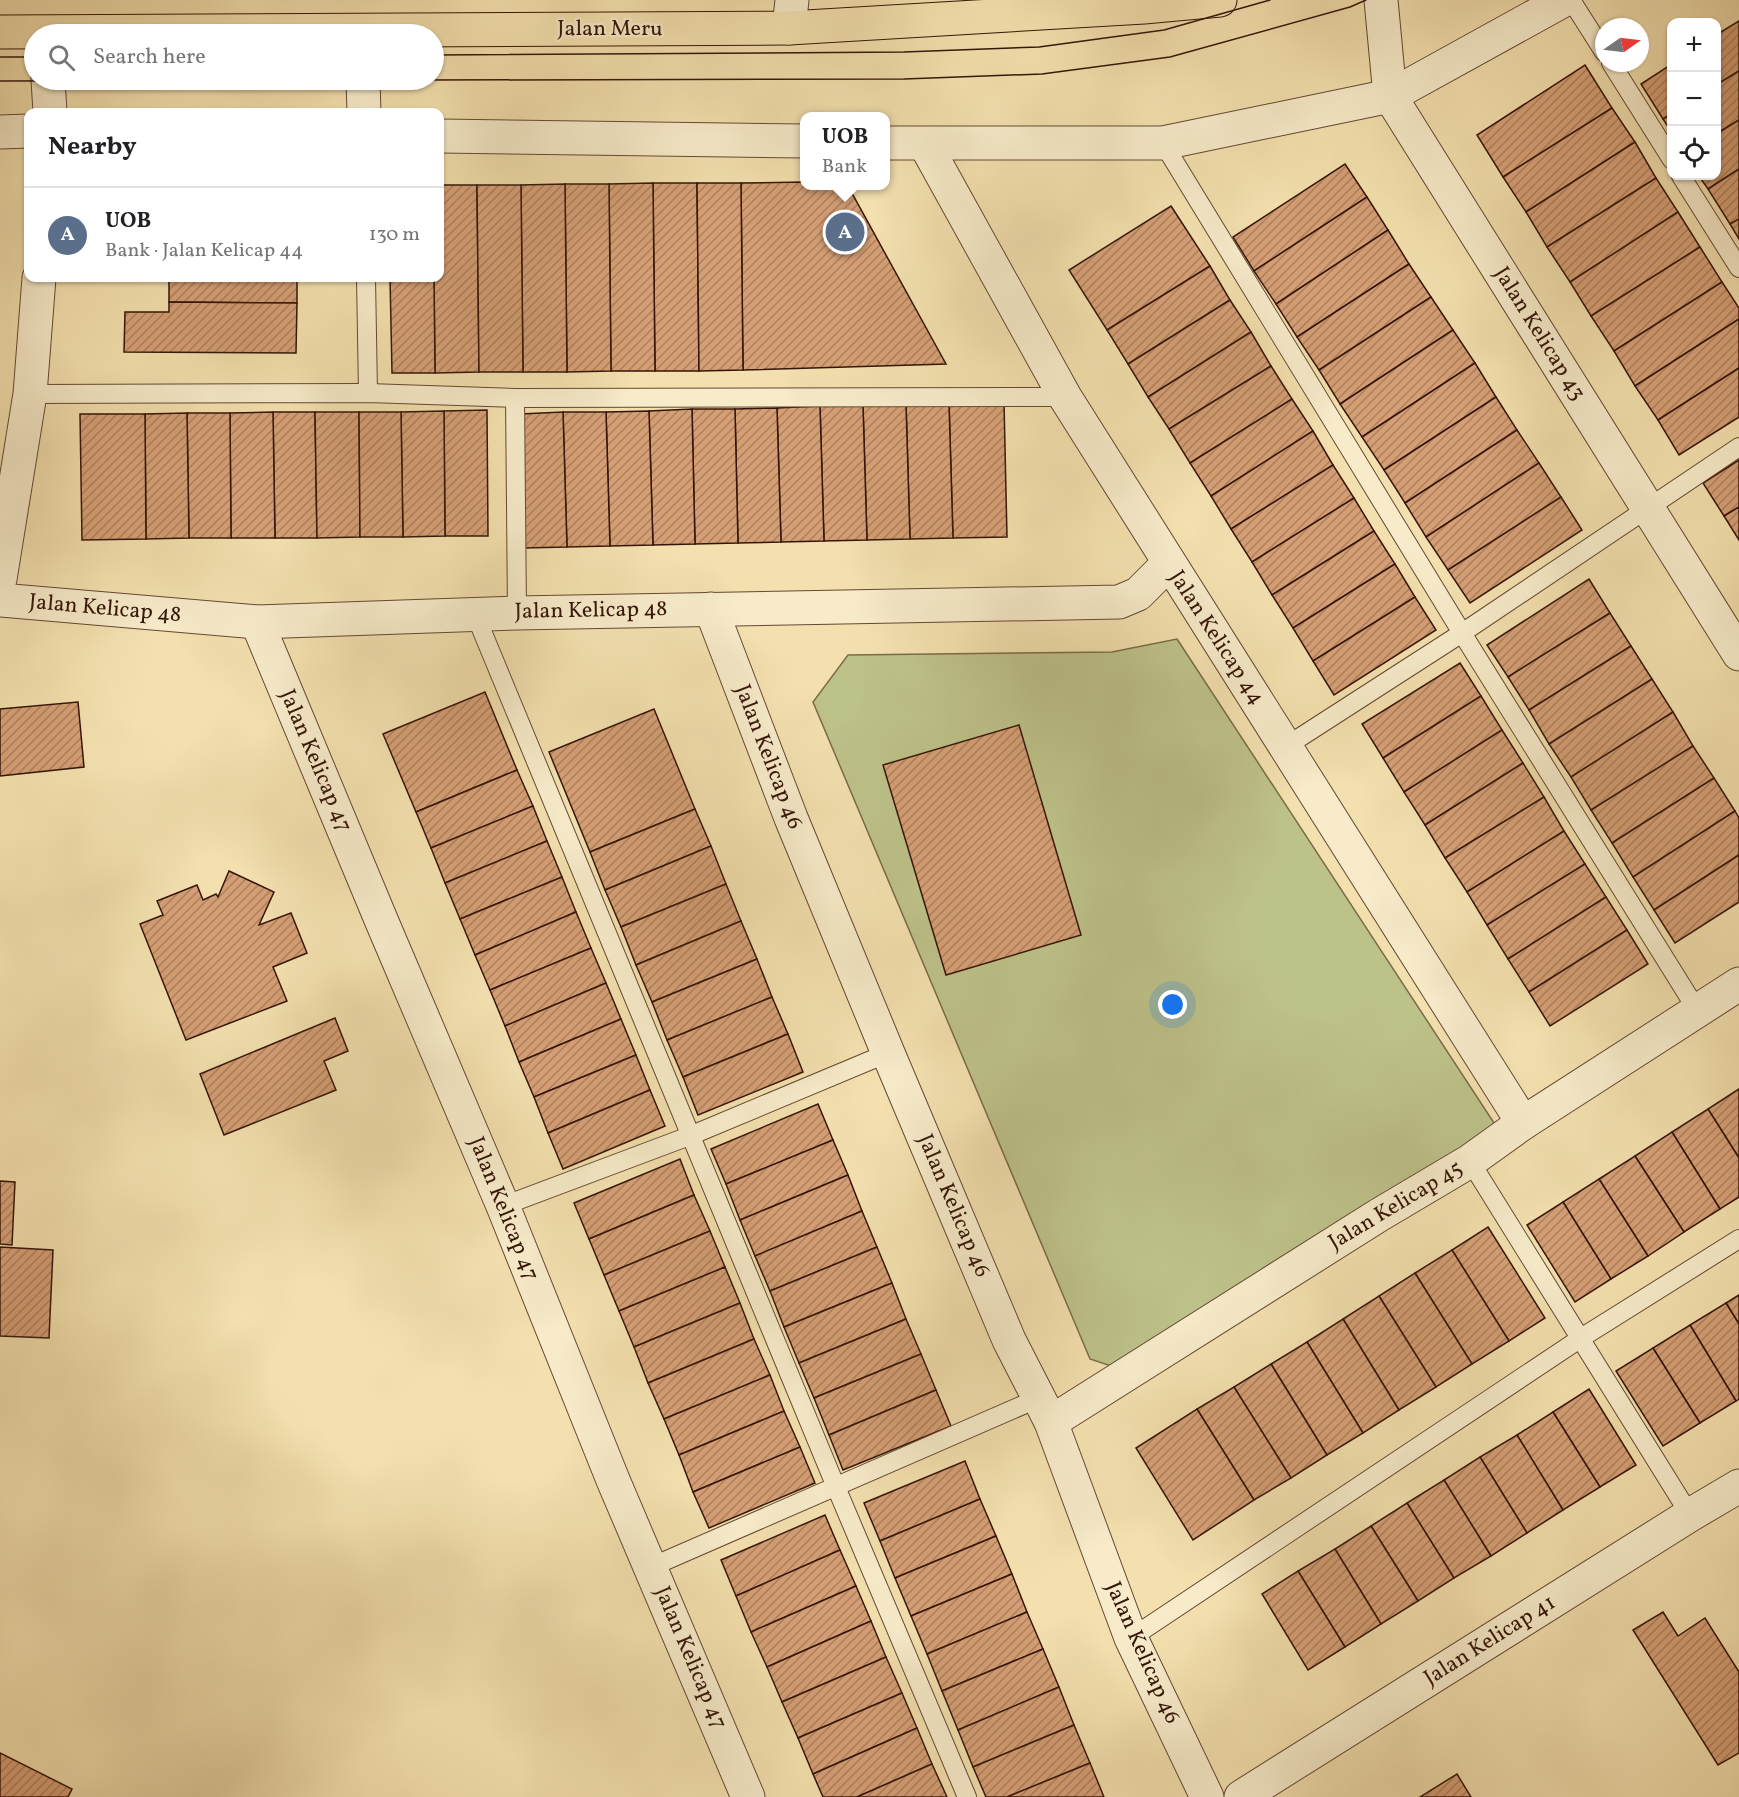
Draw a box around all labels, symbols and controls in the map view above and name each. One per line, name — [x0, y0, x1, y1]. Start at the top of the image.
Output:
street label: Jalan Meru — [557, 14, 663, 45]
north arrow — [1595, 18, 1649, 72]
map controls — [1667, 18, 1721, 180]
button: + — [1667, 18, 1721, 72]
search box — [24, 24, 444, 90]
icon: search — [45, 41, 78, 74]
text: Search here — [93, 42, 206, 73]
button: − — [1667, 72, 1721, 126]
popup — [800, 112, 890, 190]
text: UOB — [822, 122, 868, 153]
button: locate — [1667, 126, 1721, 180]
text: Nearby — [48, 129, 137, 165]
text: Bank — [822, 153, 867, 181]
text: UOB — [105, 206, 151, 237]
pin: A — [826, 210, 864, 254]
text: A — [60, 221, 75, 249]
text: 130 m — [369, 221, 420, 249]
text: Bank · Jalan Kelicap 44 — [105, 237, 303, 265]
street label: Jalan Kelicap 43 — [1486, 261, 1592, 407]
street label: Jalan Kelicap 44 — [1161, 565, 1271, 711]
street label: Jalan Kelicap 48 — [28, 587, 182, 631]
street label: Jalan Kelicap 48 — [514, 594, 668, 628]
street label: Jalan Kelicap 46 — [726, 680, 810, 834]
street label: Jalan Kelicap 47 — [271, 685, 359, 837]
your location — [1158, 990, 1187, 1019]
street label: Jalan Kelicap 46 — [909, 1130, 997, 1282]
street label: Jalan Kelicap 47 — [460, 1132, 546, 1286]
street label: Jalan Kelicap 45 — [1323, 1154, 1469, 1258]
street label: Jalan Kelicap 46 — [1097, 1577, 1187, 1729]
street label: Jalan Kelicap 47 — [646, 1582, 734, 1734]
street label: Jalan Kelicap 41 — [1418, 1588, 1562, 1694]

